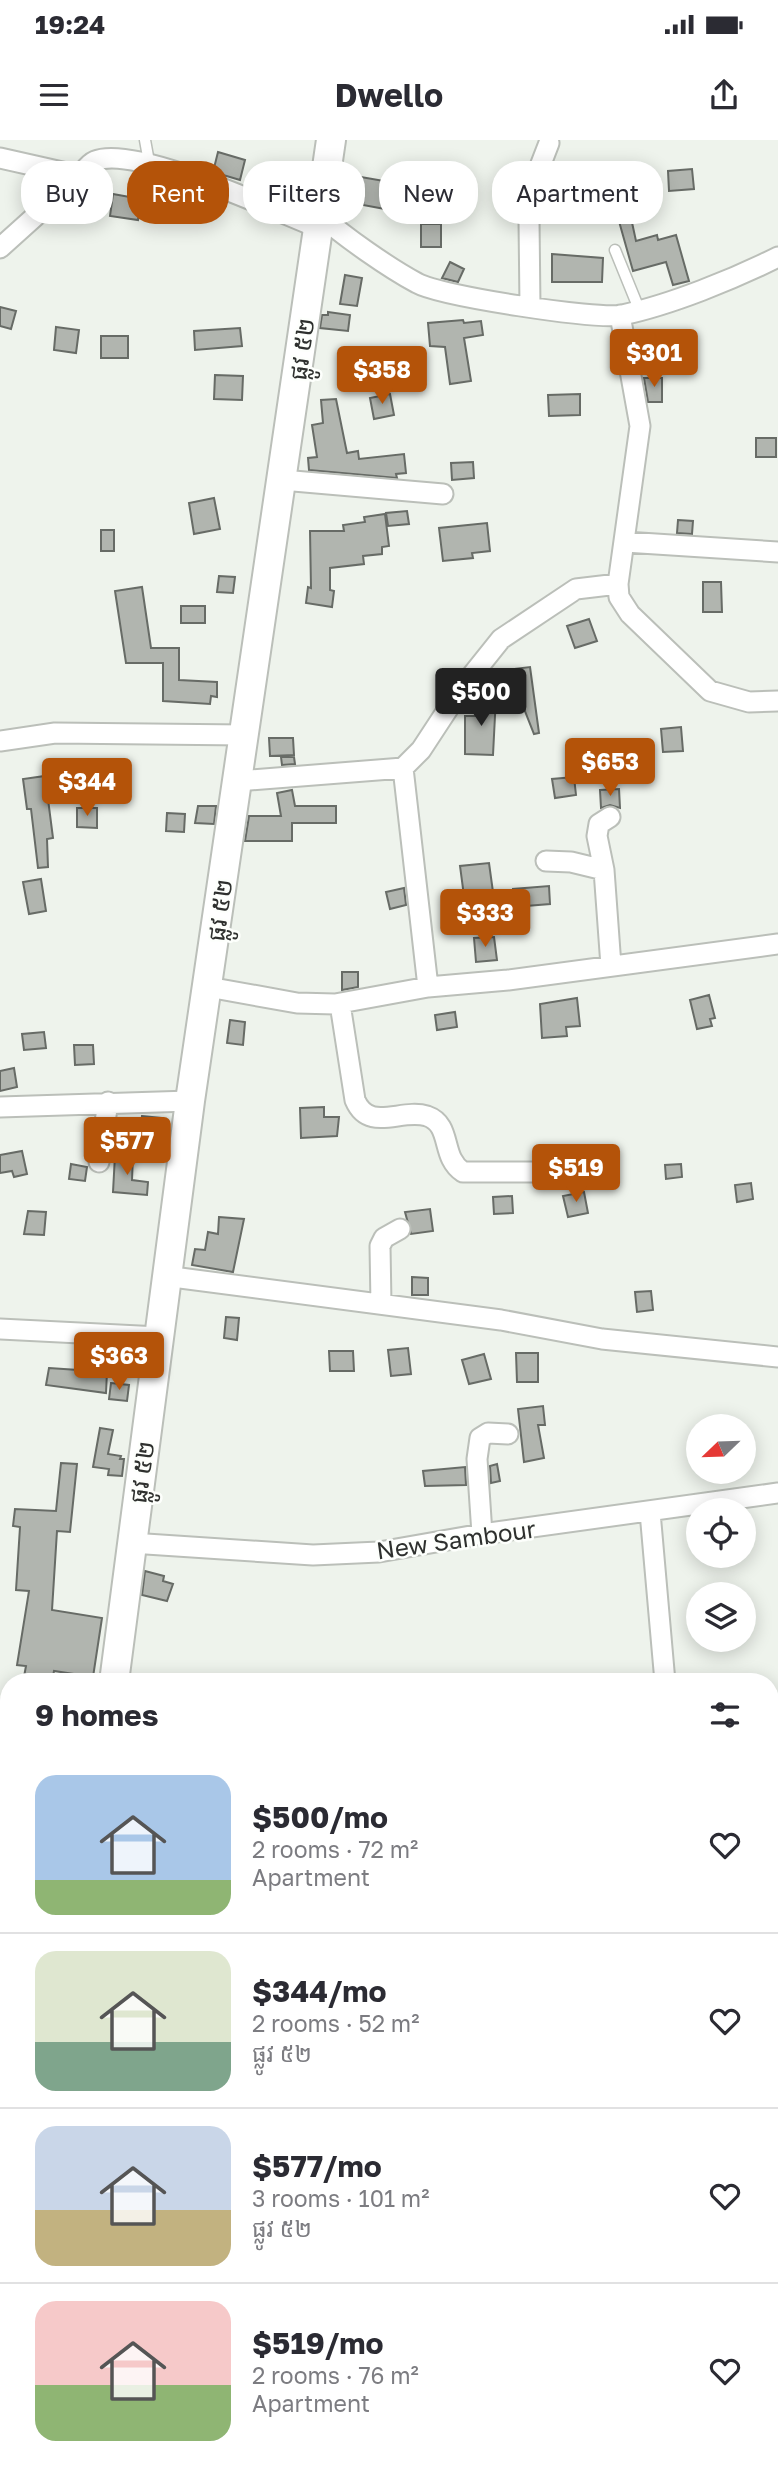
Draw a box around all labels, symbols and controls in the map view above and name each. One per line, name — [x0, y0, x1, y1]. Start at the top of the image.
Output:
text: 19:24 — [35, 9, 105, 40]
icon: menu — [35, 76, 73, 114]
text: Dwello — [335, 76, 443, 114]
icon: share — [705, 76, 743, 114]
chip: Buy — [21, 161, 113, 224]
chip: Rent — [127, 161, 229, 224]
chip: Filters — [243, 161, 365, 224]
chip: New — [379, 161, 478, 224]
chip: Apartment — [492, 161, 663, 224]
street label: ផ្លូវ ៥២ — [282, 316, 329, 383]
pin: $301 — [613, 330, 695, 389]
text: $301 — [626, 338, 682, 366]
pin: $358 — [341, 346, 423, 406]
text: $358 — [353, 355, 411, 383]
pin: $500 — [440, 668, 522, 728]
text: $500 — [451, 677, 511, 705]
pin: $653 — [569, 738, 651, 798]
text: $653 — [581, 747, 639, 775]
pin: $344 — [46, 758, 128, 818]
text: $344 — [58, 767, 116, 795]
street label: ផ្លូវ ៥២ — [200, 877, 247, 944]
pin: $333 — [444, 890, 526, 949]
text: $333 — [456, 898, 514, 926]
pin: $577 — [86, 1118, 168, 1177]
text: $577 — [100, 1126, 154, 1154]
pin: $519 — [535, 1144, 617, 1204]
text: $519 — [548, 1153, 604, 1181]
pin: $363 — [78, 1332, 160, 1392]
text: $363 — [90, 1341, 148, 1369]
north arrow — [686, 1414, 756, 1484]
map controls — [686, 1414, 756, 1652]
street label: ផ្លូវ ៥២ — [122, 1439, 169, 1506]
button: locate — [686, 1498, 756, 1568]
street label: New Sambour — [374, 1513, 538, 1565]
button: layers — [686, 1582, 756, 1652]
icon: filters — [706, 1696, 744, 1734]
text: 9 homes — [35, 1697, 158, 1733]
text: $500/mo — [252, 1799, 388, 1835]
icon: home — [91, 1803, 175, 1887]
icon: heart — [706, 1826, 744, 1864]
text: 2 rooms · 72 m² — [252, 1835, 418, 1863]
text: Apartment — [252, 1863, 370, 1891]
text: $344/mo — [252, 1973, 387, 2009]
icon: home — [91, 1979, 175, 2063]
icon: heart — [706, 2002, 744, 2040]
text: 2 rooms · 52 m² — [252, 2009, 419, 2037]
text: ផ្លូវ ៥២ — [252, 2039, 312, 2067]
text: $577/mo — [252, 2148, 382, 2184]
icon: home — [91, 2154, 175, 2238]
icon: heart — [706, 2177, 744, 2215]
text: 3 rooms · 101 m² — [252, 2184, 429, 2212]
text: ផ្លូវ ៥២ — [252, 2214, 312, 2242]
text: $519/mo — [252, 2325, 384, 2361]
icon: home — [91, 2329, 175, 2413]
icon: heart — [706, 2352, 744, 2390]
text: 2 rooms · 76 m² — [252, 2361, 419, 2389]
text: Apartment — [252, 2389, 370, 2417]

